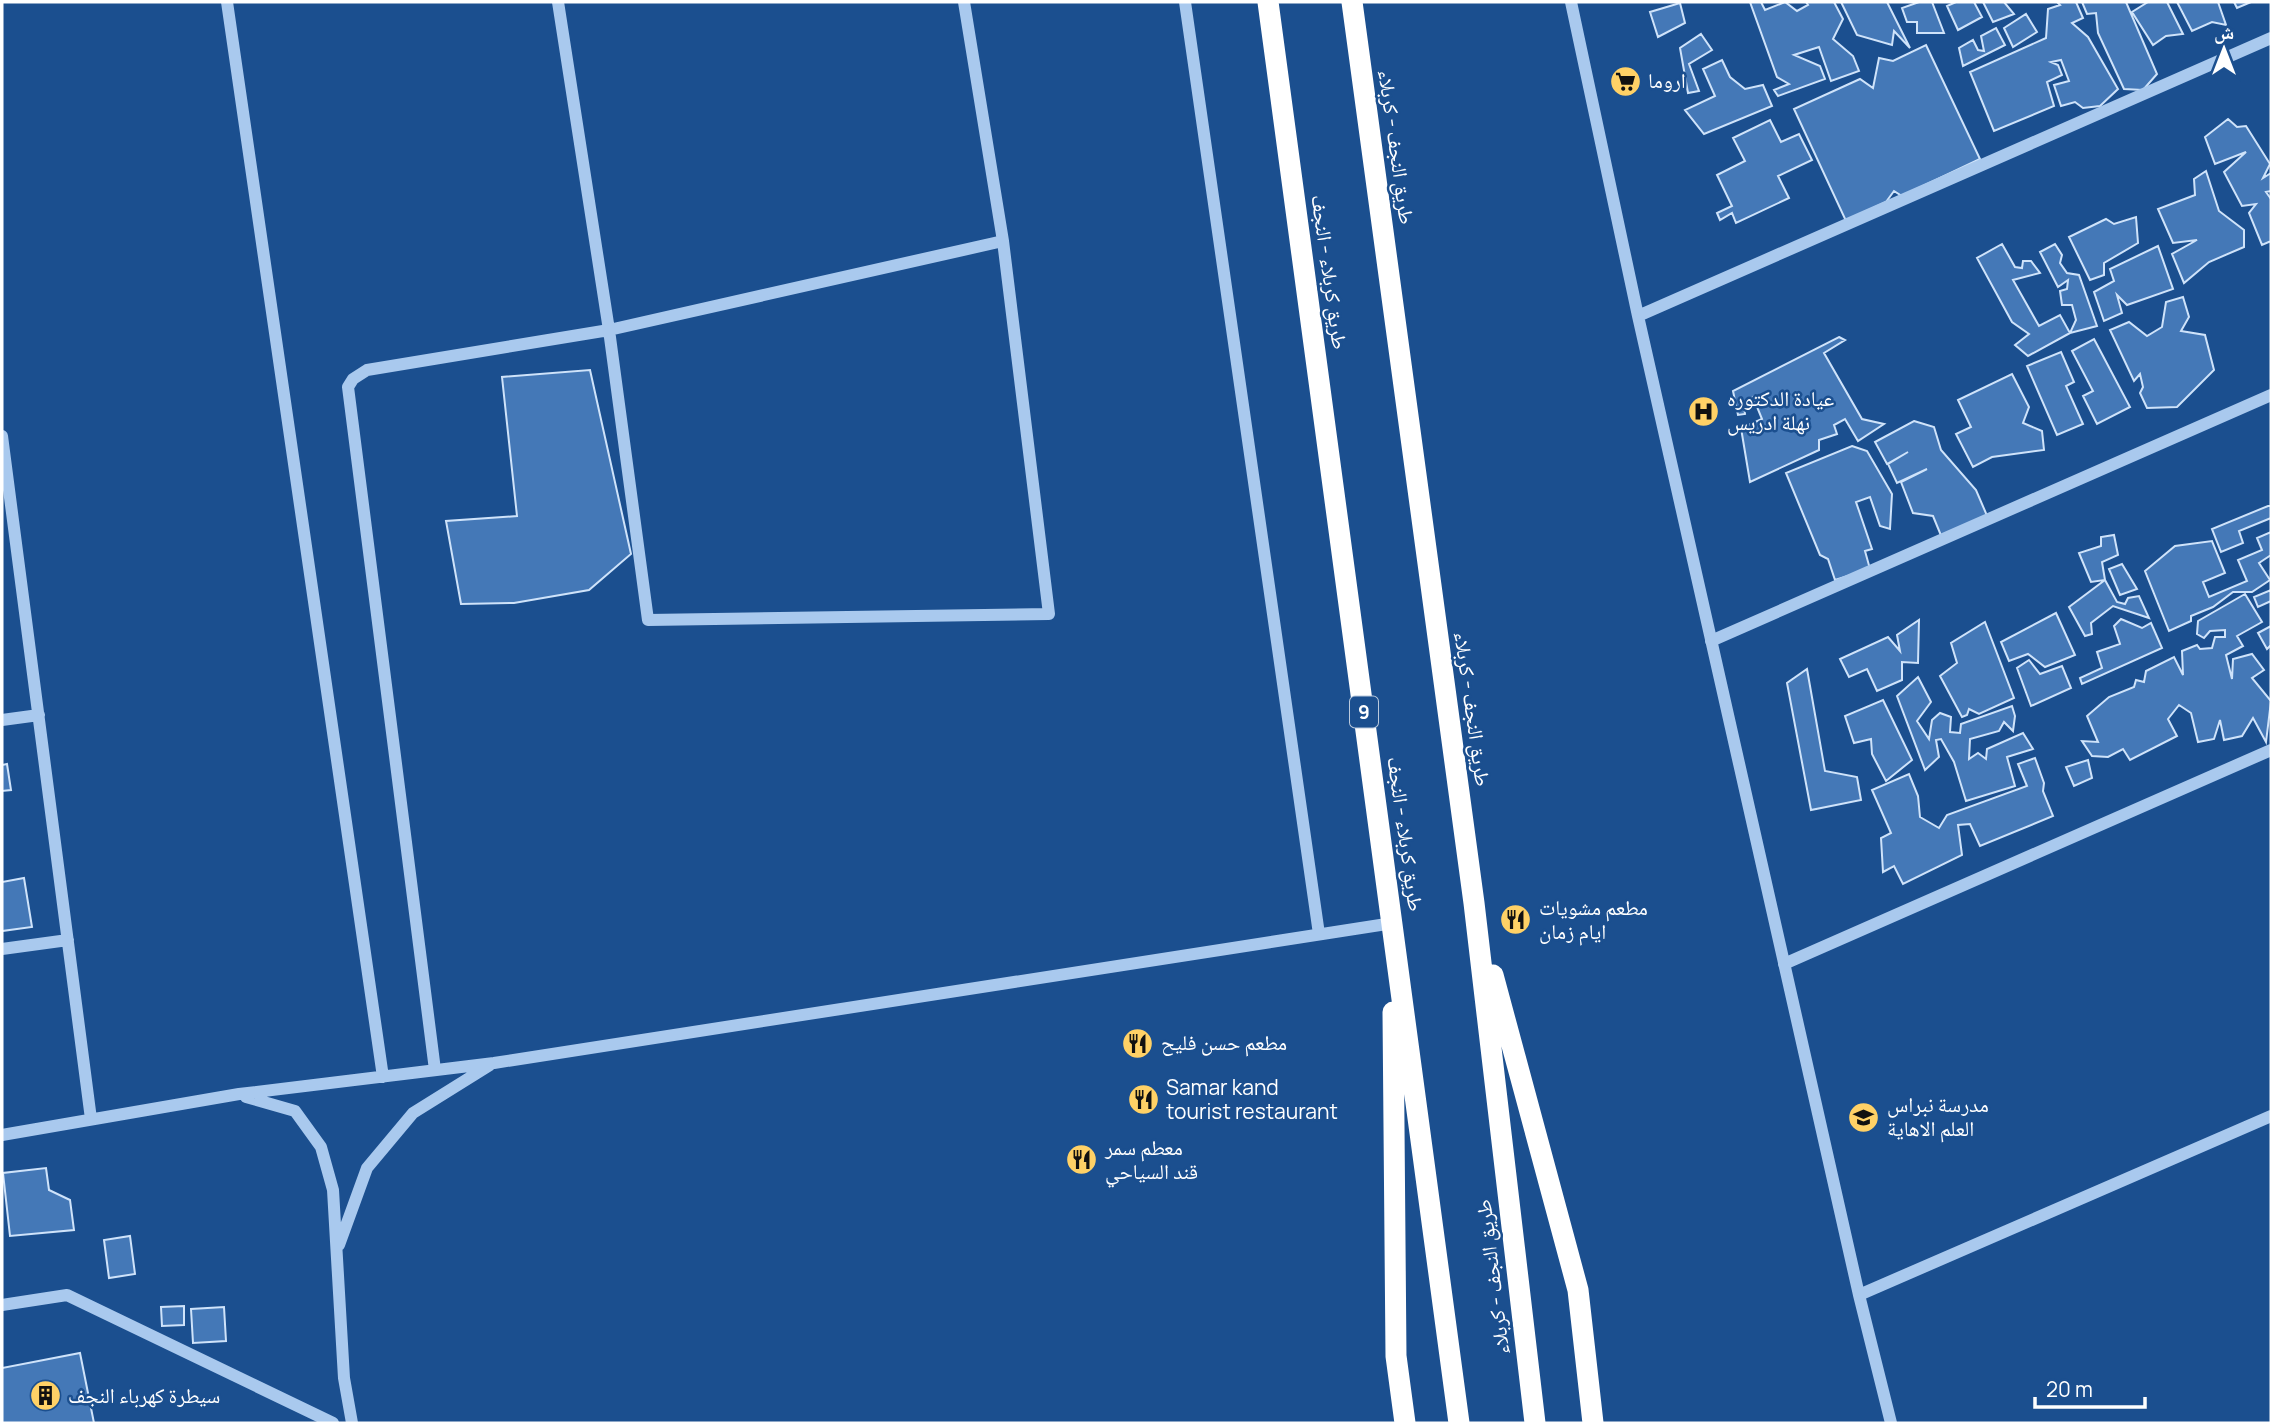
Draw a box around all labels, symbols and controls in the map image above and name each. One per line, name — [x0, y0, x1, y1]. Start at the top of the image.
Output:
north arrow — [2189, 14, 2259, 84]
text: ش — [2214, 19, 2234, 45]
supermarket icon: اروما — [1608, 64, 1642, 98]
place label: اروما — [1648, 66, 1686, 94]
street label: طريق النجف - کربلاء — [1372, 68, 1422, 226]
street label: طريق کربلاء - النجف — [1305, 193, 1355, 351]
place label: عيادة الدكتوره نهلة ادريس — [1727, 384, 1835, 436]
hospital icon: عيادة الدكتوره نهلة ادريس — [1687, 394, 1721, 428]
street label: طريق النجف - کربلاء — [1448, 630, 1498, 788]
road number: 9 — [1350, 696, 1378, 727]
street label: طريق کربلاء - النجف — [1381, 755, 1431, 913]
place label: مطعم مشويات ايام زمان — [1539, 893, 1648, 946]
restaurant icon: مطعم مشويات ايام زمان — [1499, 903, 1533, 937]
restaurant icon: مطعم حسن فليح — [1121, 1026, 1155, 1060]
place label: مطعم حسن فليح — [1161, 1028, 1287, 1057]
place label: Samar kand tourist restaurant — [1166, 1073, 1338, 1125]
restaurant icon: Samar kand tourist restaurant — [1126, 1083, 1160, 1117]
place label: مدرسة نبراس العلم الاهاية — [1887, 1090, 1989, 1143]
school or university icon: مدرسة نبراس العلم الاهاية — [1847, 1100, 1881, 1134]
place label: معطم سمر قند السياحي — [1104, 1133, 1198, 1188]
restaurant icon: معطم سمر قند السياحي — [1065, 1143, 1099, 1177]
street label: طريق النجف - کربلاء — [1469, 1198, 1515, 1356]
scale bar — [2035, 1366, 2145, 1410]
text: 20 m — [2046, 1375, 2093, 1403]
building icon: سيطرة كهرباء النجف — [28, 1379, 62, 1413]
place label: سيطرة كهرباء النجف — [68, 1381, 220, 1409]

